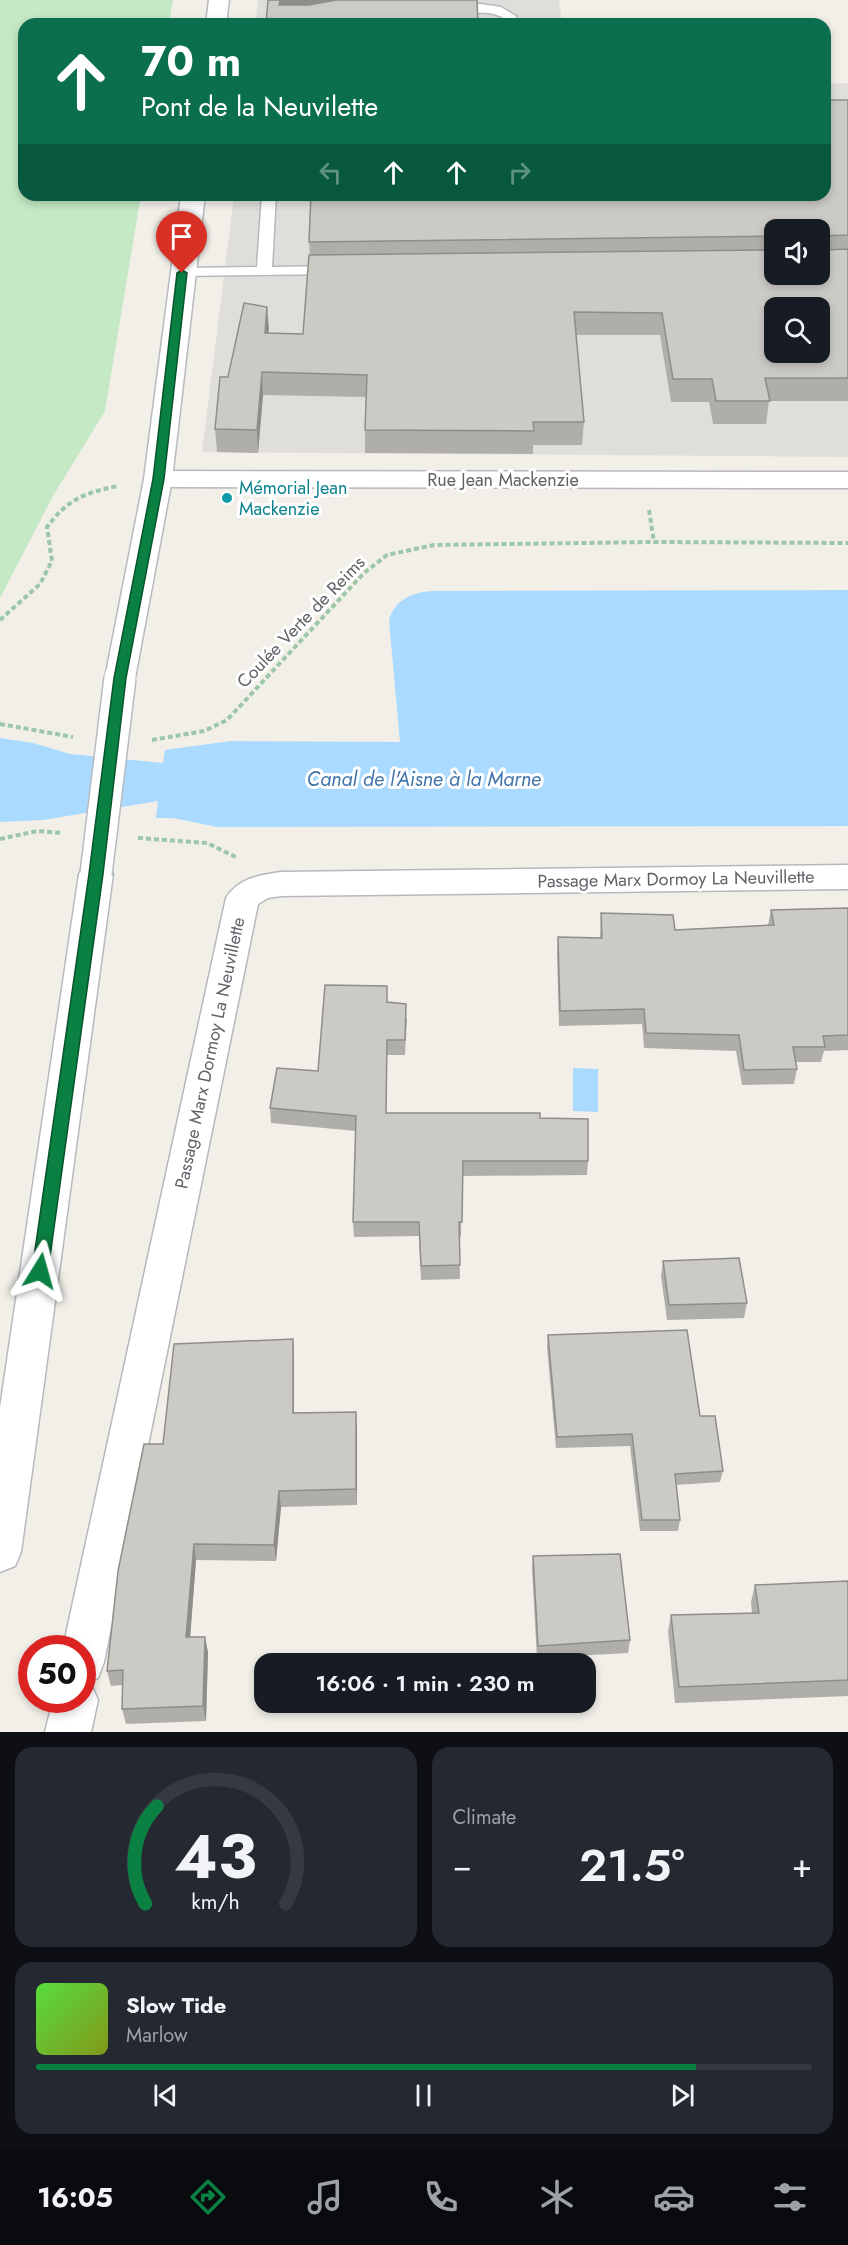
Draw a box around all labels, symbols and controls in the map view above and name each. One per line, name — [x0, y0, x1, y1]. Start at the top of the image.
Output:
text: 70 m — [141, 31, 241, 92]
icon: ahead — [42, 42, 120, 120]
text: Pont de la Neuvilette — [141, 87, 378, 126]
icon: left — [314, 156, 347, 189]
icon: ahead — [377, 156, 410, 189]
icon: ahead — [440, 156, 473, 189]
icon: right — [503, 156, 536, 189]
pin — [156, 211, 207, 273]
map controls — [764, 219, 830, 363]
button: sound — [764, 219, 830, 285]
icon: arrive — [165, 220, 198, 253]
button: search — [764, 297, 830, 363]
street label: Rue Jean Mackenzie — [427, 467, 579, 493]
place label: Mémorial Jean Mackenzie — [239, 475, 347, 522]
marker: Mémorial Jean Mackenzie — [220, 491, 234, 505]
street label: Coulée Verte de Reims — [231, 550, 371, 694]
water label: Canal de l'Aisne à la Marne — [307, 765, 541, 794]
street label: Passage Marx Dormoy La Neuvillette — [537, 864, 815, 894]
street label: Passage Marx Dormoy La Neuvillette — [168, 915, 252, 1191]
position arrow — [8, 1239, 72, 1303]
speed limit sign: 50 — [18, 1635, 96, 1713]
text: 16:06 · 1 min · 230 m — [315, 1667, 535, 1699]
text: Climate — [453, 1803, 516, 1832]
text: 43 — [175, 1811, 257, 1901]
text: 21.5° — [579, 1833, 685, 1898]
text: − — [453, 1842, 472, 1889]
text: + — [792, 1842, 812, 1889]
text: km/h — [192, 1886, 240, 1917]
text: Slow Tide — [126, 1989, 226, 2021]
text: Marlow — [126, 2021, 188, 2050]
icon: previous — [149, 2079, 182, 2112]
icon: pause — [407, 2079, 440, 2112]
icon: next — [666, 2079, 699, 2112]
icon: directions — [187, 2176, 229, 2218]
icon: music — [304, 2176, 346, 2218]
icon: phone — [420, 2176, 462, 2218]
icon: climate — [536, 2176, 578, 2218]
icon: car — [653, 2176, 695, 2218]
icon: filters — [769, 2176, 811, 2218]
text: 16:05 — [37, 2178, 113, 2217]

